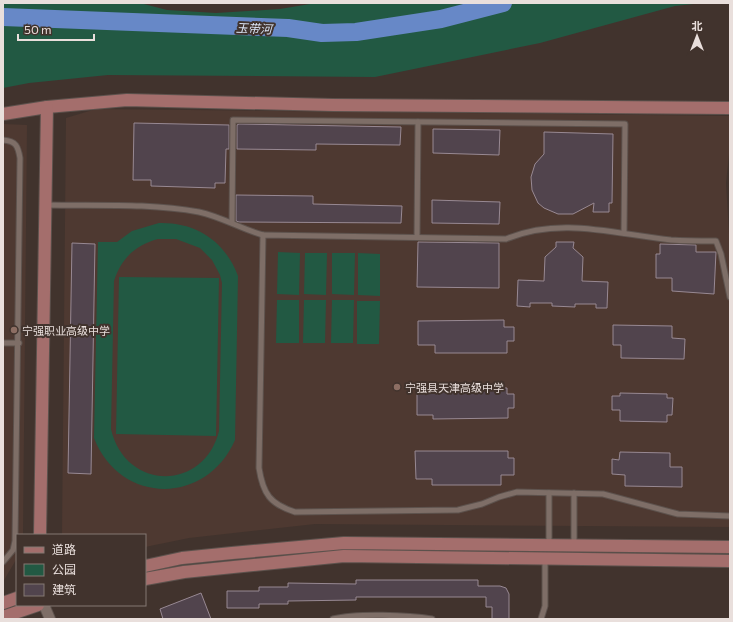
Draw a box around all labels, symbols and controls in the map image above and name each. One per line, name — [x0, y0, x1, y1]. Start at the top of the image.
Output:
scale bar — [18, 16, 94, 42]
north arrow — [677, 16, 717, 56]
text: 北 — [692, 19, 703, 32]
water label: 玉带河 — [236, 20, 274, 36]
text: 50 m — [24, 22, 52, 36]
place label: 宁强职业高级中学 — [22, 324, 110, 337]
marker: 宁强职业高级中学 — [9, 325, 19, 335]
place label: 宁强县天津高级中学 — [405, 381, 504, 394]
marker: 宁强县天津高级中学 — [392, 382, 402, 392]
legend — [16, 534, 146, 606]
text: 道路 — [52, 542, 76, 556]
text: 公园 — [52, 562, 76, 576]
text: 建筑 — [52, 582, 76, 596]

